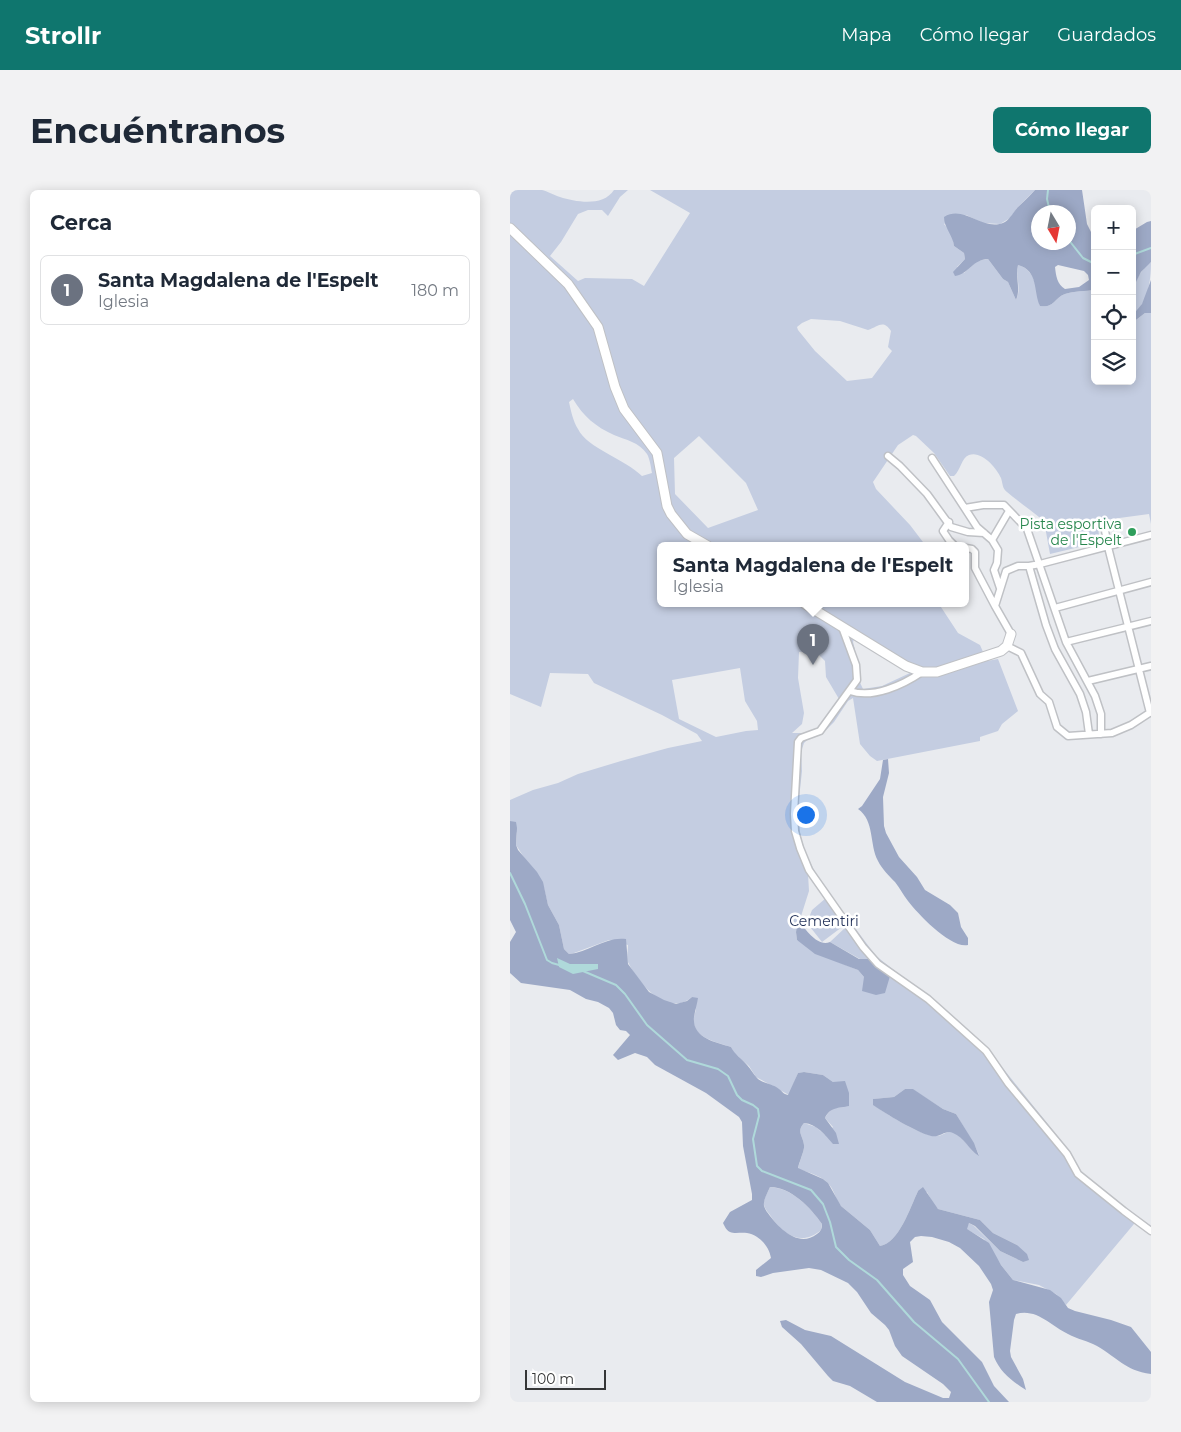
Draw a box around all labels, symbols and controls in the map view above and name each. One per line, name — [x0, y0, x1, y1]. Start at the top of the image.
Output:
text: Strollr — [25, 21, 101, 50]
text: Mapa — [841, 24, 892, 46]
text: Cómo llegar — [920, 24, 1029, 46]
text: Guardados — [1057, 24, 1156, 46]
button: Cómo llegar — [993, 107, 1151, 153]
text: Encuéntranos — [30, 109, 285, 152]
north arrow — [1031, 205, 1076, 250]
map controls — [1091, 205, 1136, 385]
button: + — [1091, 205, 1136, 250]
text: Cerca — [50, 210, 112, 235]
button: − — [1091, 250, 1136, 295]
text: Santa Magdalena de l'Espelt — [98, 269, 379, 292]
text: 1 — [64, 281, 70, 300]
text: 180 m — [411, 281, 459, 300]
text: Iglesia — [98, 292, 149, 311]
button: locate — [1091, 295, 1136, 340]
button: layers — [1091, 340, 1136, 385]
place label: Pista esportiva de l'Espelt — [1020, 515, 1122, 549]
marker: Pista esportiva de l'Espelt — [1126, 526, 1138, 538]
popup — [657, 542, 969, 607]
text: Santa Magdalena de l'Espelt — [673, 554, 953, 577]
text: Iglesia — [673, 577, 724, 596]
pin: 1 — [797, 624, 829, 665]
your location — [793, 802, 819, 828]
park label: Cementiri — [789, 912, 859, 930]
scale bar — [525, 1367, 606, 1390]
text: 100 m — [532, 1370, 574, 1388]

